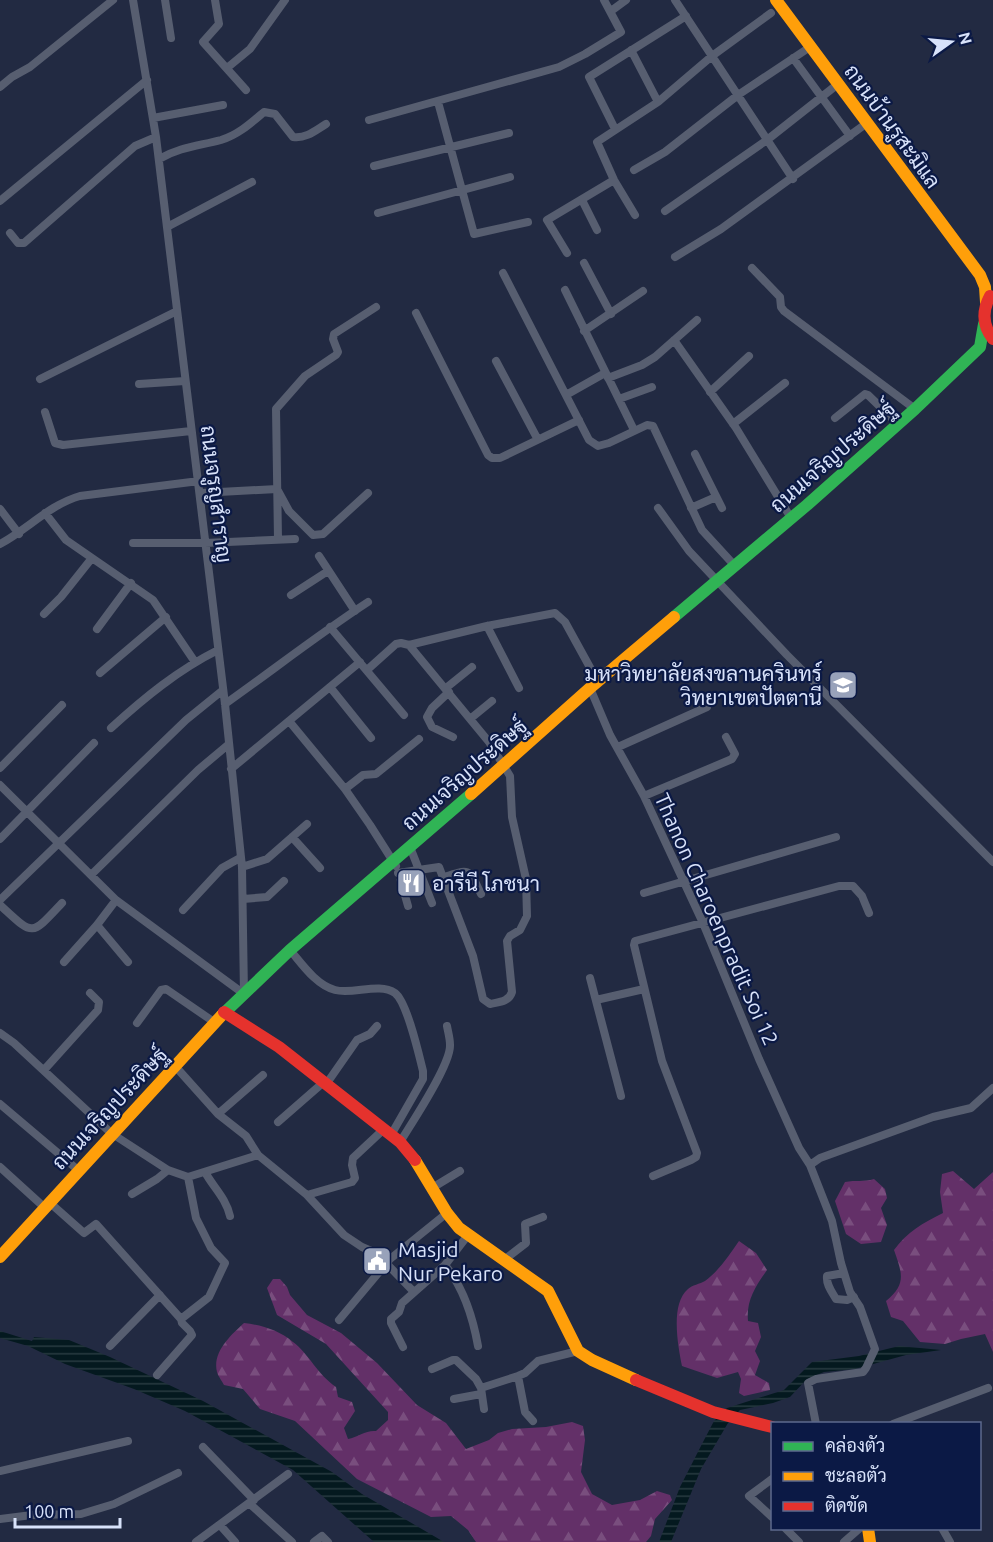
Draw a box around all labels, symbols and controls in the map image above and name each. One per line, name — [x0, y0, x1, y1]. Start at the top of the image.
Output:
north arrow — [921, 12, 981, 72]
text: N — [955, 30, 976, 46]
street label: ถนนบ้านรูสะมิแล — [837, 60, 946, 195]
street label: ถนนเจริญประดิษฐ์ — [764, 394, 901, 518]
street label: ถนนจรูญสำราญ — [193, 424, 237, 565]
place label: มหาวิทยาลัยสงขลานครินทร์ วิทยาเขตปัตตานี — [585, 660, 822, 709]
school or university icon: มหาวิทยาลัยสงขลานครินทร์ วิทยาเขตปัตตานี — [827, 669, 859, 701]
street label: ถนนเจริญประดิษฐ์ — [396, 712, 533, 836]
street label: Thanon Charoenpradit Soi 12 — [650, 789, 784, 1049]
restaurant icon: อารีนี โภชนา — [395, 867, 427, 899]
place label: อารีนี โภชนา — [432, 871, 540, 895]
street label: ถนนเจริญประดิษฐ์ — [46, 1041, 173, 1175]
place label: Masjid Nur Pekaro — [398, 1237, 503, 1285]
public building icon: Masjid Nur Pekaro — [361, 1245, 393, 1277]
legend — [771, 1422, 981, 1530]
text: คล่องตัว — [825, 1434, 885, 1455]
text: ชะลอตัว — [825, 1465, 887, 1485]
scale bar — [15, 1491, 120, 1529]
text: ติดขัด — [825, 1495, 868, 1515]
text: 100 m — [24, 1501, 74, 1521]

